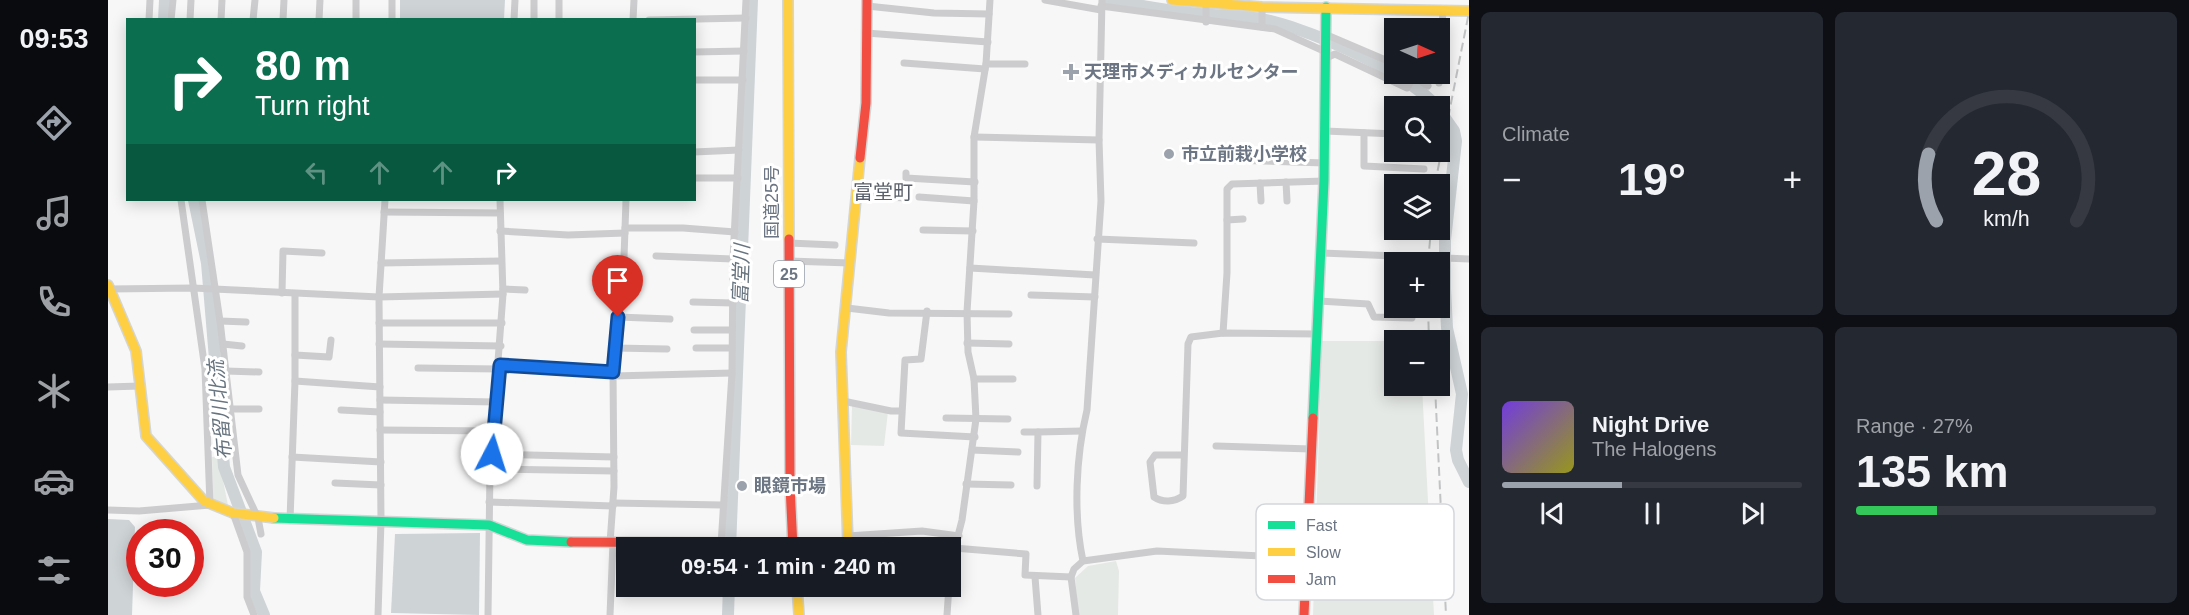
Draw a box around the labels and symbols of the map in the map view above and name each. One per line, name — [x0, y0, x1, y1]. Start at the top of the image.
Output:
north arrow — [1384, 18, 1450, 84]
place label: 天理市メディカルセンター — [1084, 62, 1299, 82]
marker: 天理市メディカルセンター — [1062, 63, 1080, 81]
place label: 市立前栽小学校 — [1181, 144, 1307, 164]
marker: 市立前栽小学校 — [1162, 147, 1176, 161]
street label: 国道25号 — [762, 165, 782, 239]
district label: 富堂町 — [853, 181, 913, 203]
water label: 富堂川 — [729, 242, 753, 304]
pin — [592, 255, 643, 317]
road number: 25 — [774, 261, 804, 287]
water label: 布留川北流 — [204, 356, 235, 461]
position arrow — [460, 422, 524, 486]
place label: 眼鏡市場 — [754, 476, 826, 496]
marker: 眼鏡市場 — [735, 479, 749, 493]
legend — [1256, 504, 1454, 600]
text: Fast — [1306, 517, 1338, 534]
speed limit sign: 30 — [126, 519, 204, 597]
text: Slow — [1306, 544, 1341, 561]
text: Jam — [1306, 571, 1336, 588]

